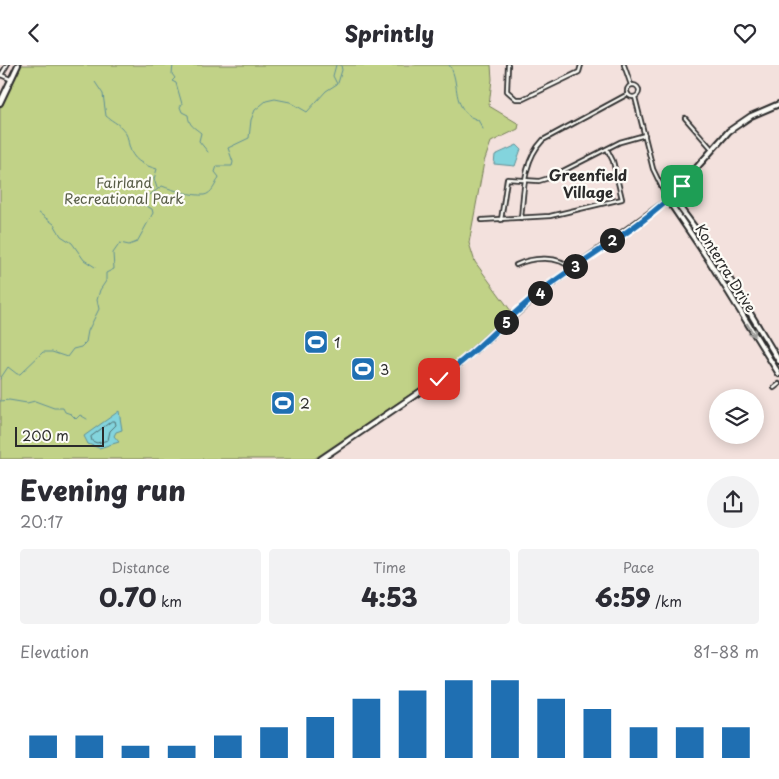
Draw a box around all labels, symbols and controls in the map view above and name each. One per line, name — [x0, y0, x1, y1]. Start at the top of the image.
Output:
text: Sprintly — [345, 16, 434, 49]
icon: back — [20, 19, 48, 47]
icon: heart — [731, 19, 759, 47]
district label: Greenfield Village — [549, 163, 627, 203]
pin — [661, 165, 703, 207]
park label: Fairland Recreational Park — [64, 172, 184, 209]
icon: arrive — [668, 172, 696, 200]
street label: Konterra Drive — [690, 220, 762, 317]
pin: 2 — [600, 227, 624, 253]
text: 2 — [608, 230, 617, 251]
pin: 3 — [562, 253, 588, 279]
text: 3 — [571, 256, 580, 277]
pin: 4 — [528, 281, 552, 305]
text: 4 — [536, 283, 545, 304]
pin: 5 — [494, 309, 518, 335]
text: 5 — [502, 312, 511, 333]
one-way arrow — [745, 323, 756, 337]
sports icon: 1 — [303, 329, 329, 355]
place label: 1 — [334, 332, 340, 353]
sports icon: 3 — [350, 356, 376, 382]
pin — [418, 358, 460, 400]
place label: 3 — [380, 359, 389, 380]
icon: check — [425, 365, 453, 393]
map controls — [709, 389, 764, 444]
button: layers — [709, 389, 764, 444]
sports icon: 2 — [270, 390, 296, 416]
place label: 2 — [300, 393, 310, 414]
scale bar — [15, 424, 104, 447]
text: 200 m — [22, 425, 69, 446]
text: Evening run — [20, 468, 186, 511]
button: share — [707, 476, 759, 528]
text: 20:17 — [20, 509, 63, 533]
text: Distance — [111, 557, 170, 578]
text: Time — [373, 557, 406, 578]
text: Pace — [623, 557, 654, 578]
text: 0.70 — [99, 578, 156, 616]
text: 4:53 — [361, 578, 418, 616]
text: 6:59 — [595, 578, 651, 616]
text: km — [156, 591, 182, 612]
text: /km — [651, 591, 682, 612]
text: Elevation — [20, 639, 89, 663]
text: 81–88 m — [693, 639, 759, 663]

